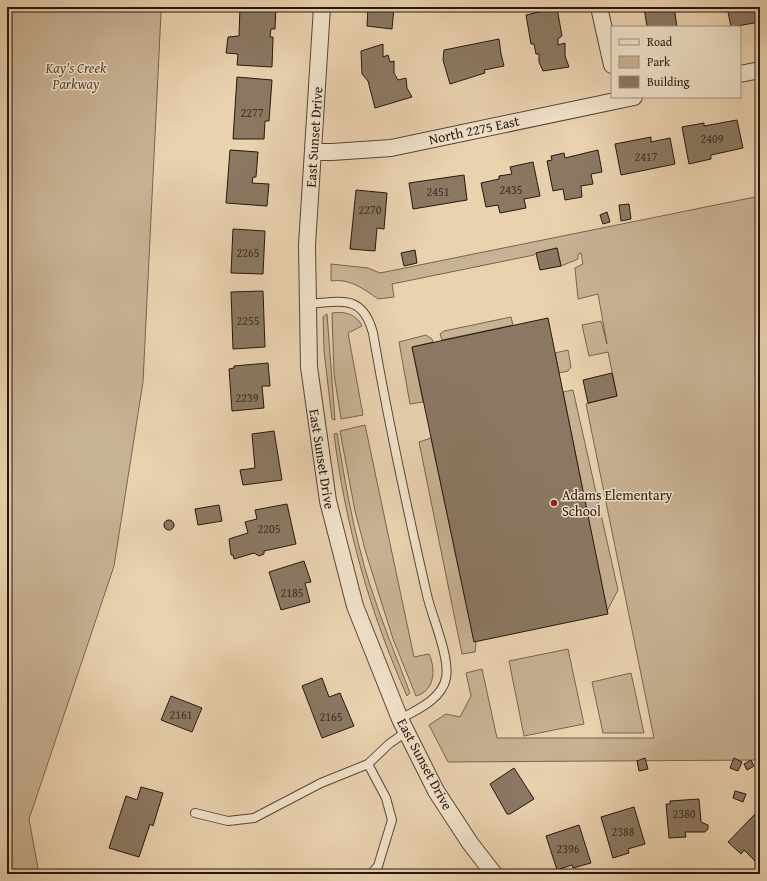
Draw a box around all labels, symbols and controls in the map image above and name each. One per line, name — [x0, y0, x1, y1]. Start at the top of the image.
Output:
legend — [611, 26, 741, 98]
text: Road — [647, 33, 673, 50]
text: Park — [647, 53, 671, 70]
park label: Kay's Creek Parkway — [45, 58, 107, 94]
text: Building — [647, 73, 690, 90]
street label: East Sunset Drive — [300, 85, 328, 188]
house number: 2277 — [240, 104, 264, 121]
street label: North 2275 East — [427, 111, 521, 149]
house number: 2409 — [700, 130, 724, 147]
house number: 2417 — [634, 148, 658, 165]
house number: 2435 — [499, 181, 523, 198]
house number: 2451 — [426, 183, 450, 200]
house number: 2270 — [358, 201, 382, 218]
house number: 2265 — [236, 244, 260, 261]
house number: 2255 — [236, 312, 260, 329]
house number: 2239 — [235, 389, 259, 406]
street label: East Sunset Drive — [304, 407, 340, 511]
place label: Adams Elementary School — [562, 485, 672, 521]
marker: Adams Elementary School — [549, 498, 559, 508]
house number: 2205 — [257, 520, 281, 537]
house number: 2185 — [280, 584, 304, 601]
house number: 2161 — [169, 706, 193, 723]
house number: 2165 — [319, 708, 343, 725]
street label: East Sunset Drive — [392, 715, 458, 814]
house number: 2380 — [672, 805, 696, 822]
house number: 2388 — [611, 823, 635, 840]
house number: 2396 — [556, 840, 580, 857]

